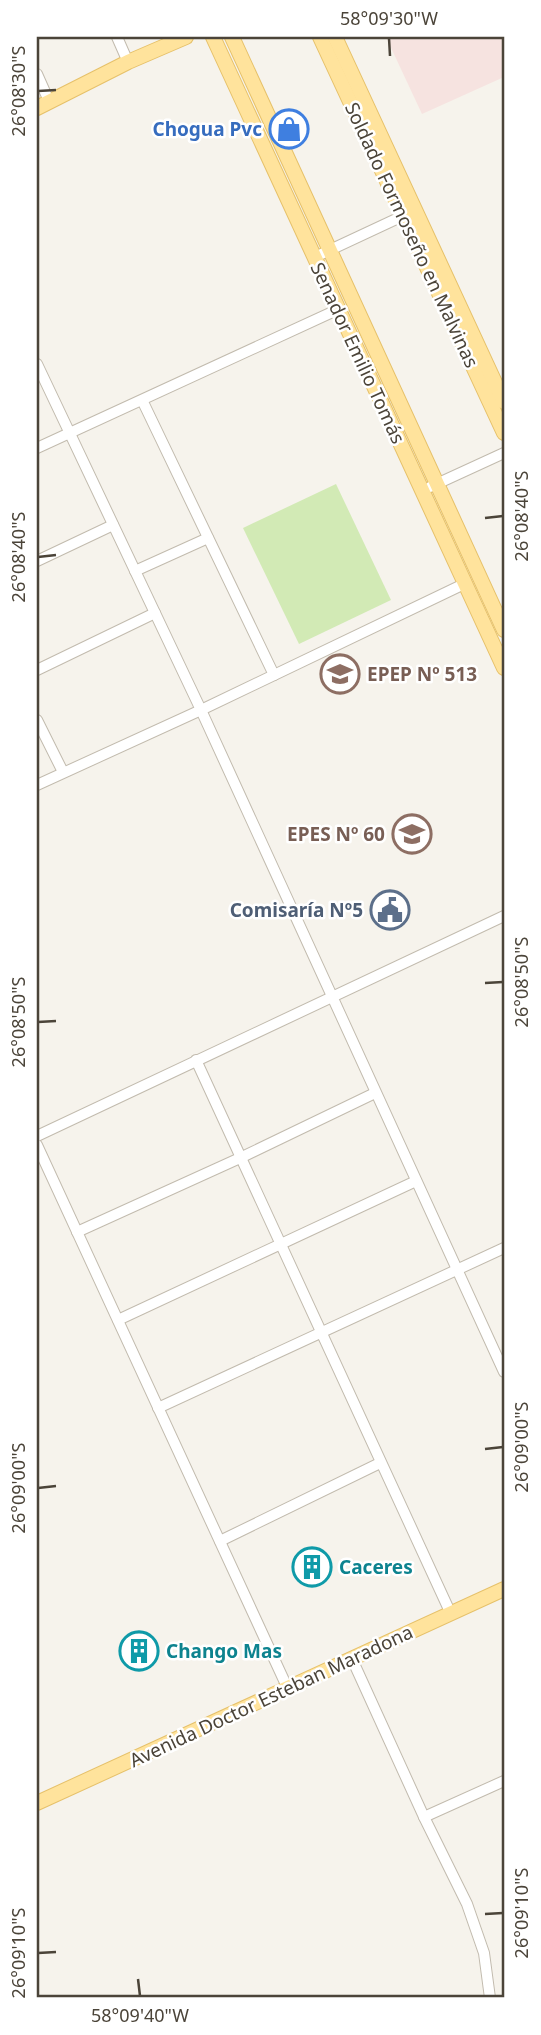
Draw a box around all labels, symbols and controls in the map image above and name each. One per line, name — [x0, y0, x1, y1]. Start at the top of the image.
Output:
text: 58°09'30"W — [340, 6, 438, 30]
text: 26°08'30"S — [6, 46, 30, 136]
street label: Soldado Formoseño en Malvinas — [339, 98, 485, 372]
shop icon: Chogua Pvc — [268, 108, 310, 150]
place label: Chogua Pvc — [152, 116, 262, 142]
street label: Senador Emilio Tomás — [305, 258, 411, 448]
text: 26°08'40"S — [509, 471, 533, 561]
text: 26°08'40"S — [6, 512, 30, 602]
school or university icon: EPEP Nº 513 — [319, 653, 361, 695]
place label: EPEP Nº 513 — [367, 661, 477, 687]
school or university icon: EPES Nº 60 — [391, 813, 433, 855]
place label: EPES Nº 60 — [287, 821, 385, 847]
public building icon: Comisaría Nº5 — [369, 889, 411, 931]
place label: Comisaría Nº5 — [230, 897, 363, 923]
text: 26°08'50"S — [509, 937, 533, 1027]
text: 26°08'50"S — [6, 977, 30, 1067]
text: 26°09'00"S — [509, 1402, 533, 1492]
text: 26°09'00"S — [6, 1443, 30, 1533]
building icon: Caceres — [291, 1546, 333, 1588]
place label: Caceres — [339, 1554, 413, 1580]
street label: Avenida Doctor Esteban Maradona — [125, 1619, 417, 1773]
building icon: Chango Mas — [118, 1630, 160, 1672]
place label: Chango Mas — [166, 1638, 282, 1664]
text: 26°09'10"S — [509, 1868, 533, 1958]
text: 26°09'10"S — [6, 1908, 30, 1998]
text: 58°09'40"W — [91, 2003, 189, 2027]

